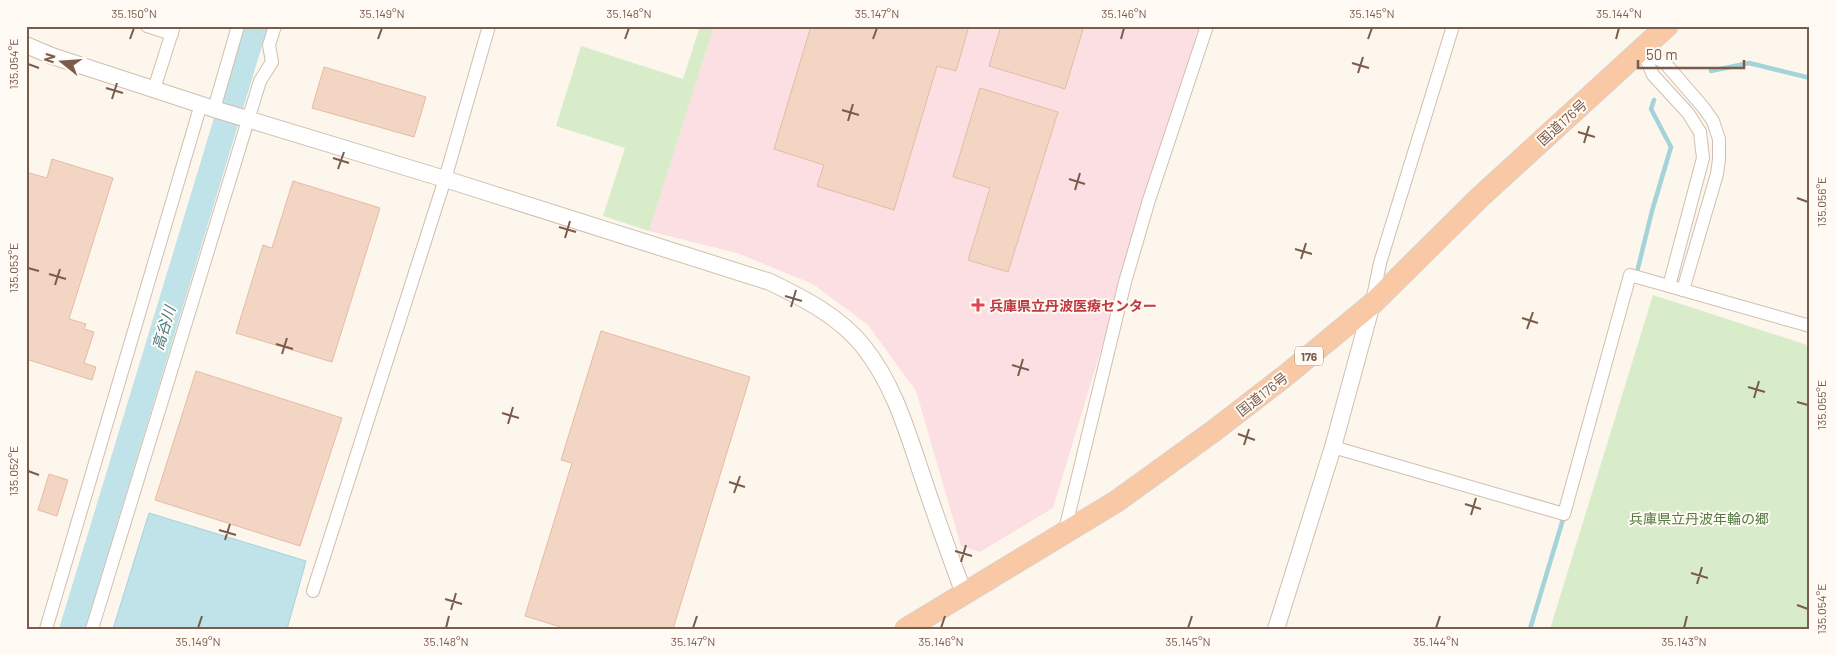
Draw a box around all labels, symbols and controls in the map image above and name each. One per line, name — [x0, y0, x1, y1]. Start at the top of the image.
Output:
text: 35.150°N — [111, 6, 157, 20]
text: 35.149°N — [359, 6, 405, 20]
text: 35.148°N — [606, 6, 652, 20]
text: 35.147°N — [855, 6, 899, 20]
text: 35.146°N — [1101, 6, 1147, 20]
text: 35.145°N — [1349, 6, 1395, 20]
text: 35.144°N — [1596, 6, 1642, 20]
north arrow — [38, 38, 88, 88]
scale bar — [1638, 38, 1745, 70]
text: 135.054°E — [6, 39, 20, 89]
text: 50 m — [1646, 45, 1678, 63]
text: N — [40, 51, 59, 65]
street label: 国道176号 — [1534, 95, 1590, 149]
text: 135.056°E — [1814, 177, 1828, 227]
text: 135.053°E — [6, 243, 20, 293]
place label: 兵庫県立丹波医療センター — [989, 297, 1157, 314]
marker: 兵庫県立丹波医療センター — [971, 298, 985, 312]
water label: 高谷川 — [148, 302, 179, 352]
road number: 176 — [1295, 346, 1323, 366]
street label: 国道176号 — [1233, 369, 1291, 419]
text: 135.055°E — [1814, 380, 1828, 430]
text: 135.052°E — [6, 446, 20, 496]
park label: 兵庫県立丹波年輪の郷 — [1629, 510, 1769, 527]
text: 135.054°E — [1814, 584, 1828, 634]
text: 35.149°N — [175, 634, 221, 648]
text: 35.148°N — [423, 634, 469, 648]
text: 35.147°N — [671, 634, 715, 648]
text: 35.146°N — [918, 634, 964, 648]
text: 35.145°N — [1165, 634, 1211, 648]
text: 35.144°N — [1413, 634, 1459, 648]
text: 35.143°N — [1661, 634, 1707, 648]

